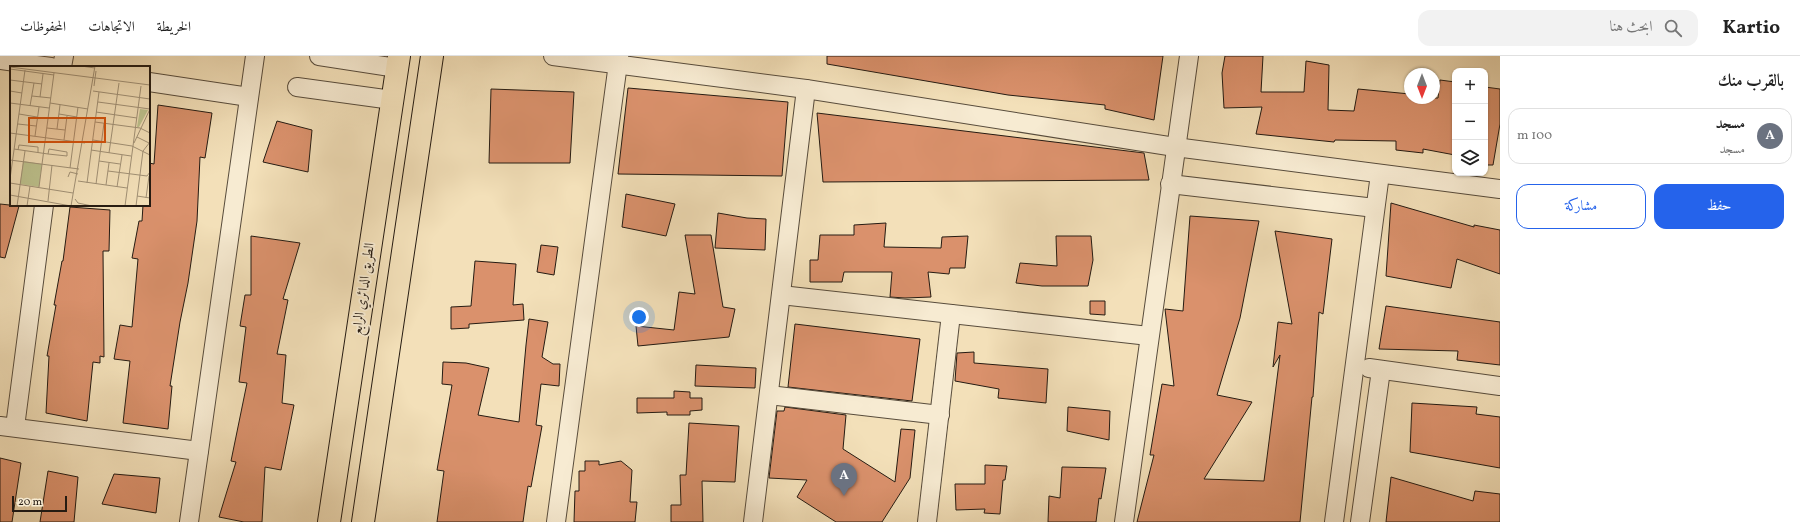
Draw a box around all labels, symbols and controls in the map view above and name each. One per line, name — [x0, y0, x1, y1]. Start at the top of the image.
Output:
search box — [1418, 10, 1698, 46]
text: Kartio — [1722, 15, 1780, 41]
text: ابحث هنا — [1609, 17, 1652, 38]
icon: search — [1662, 17, 1684, 39]
text: المحفوظات — [20, 18, 66, 37]
text: الاتجاهات — [88, 18, 135, 37]
text: الخريطة — [157, 18, 191, 37]
inset map — [10, 66, 150, 206]
north arrow — [1404, 68, 1440, 104]
map controls — [1452, 68, 1488, 176]
button: + — [1452, 68, 1488, 104]
text: بالقرب منك — [1718, 70, 1784, 93]
button: − — [1452, 104, 1488, 140]
text: مسجد — [1716, 114, 1745, 135]
text: 100 m — [1517, 127, 1552, 145]
text: A — [1765, 127, 1775, 145]
button: layers — [1452, 140, 1488, 176]
text: مسجد — [1719, 141, 1745, 159]
button: مشاركة — [1516, 184, 1646, 229]
button: حفظ — [1654, 184, 1784, 229]
street label: الطريق الدائري الرابع — [348, 242, 383, 337]
your location — [629, 307, 649, 327]
pin: A — [831, 463, 857, 496]
scale bar — [12, 494, 67, 513]
text: 20 m — [18, 495, 42, 510]

